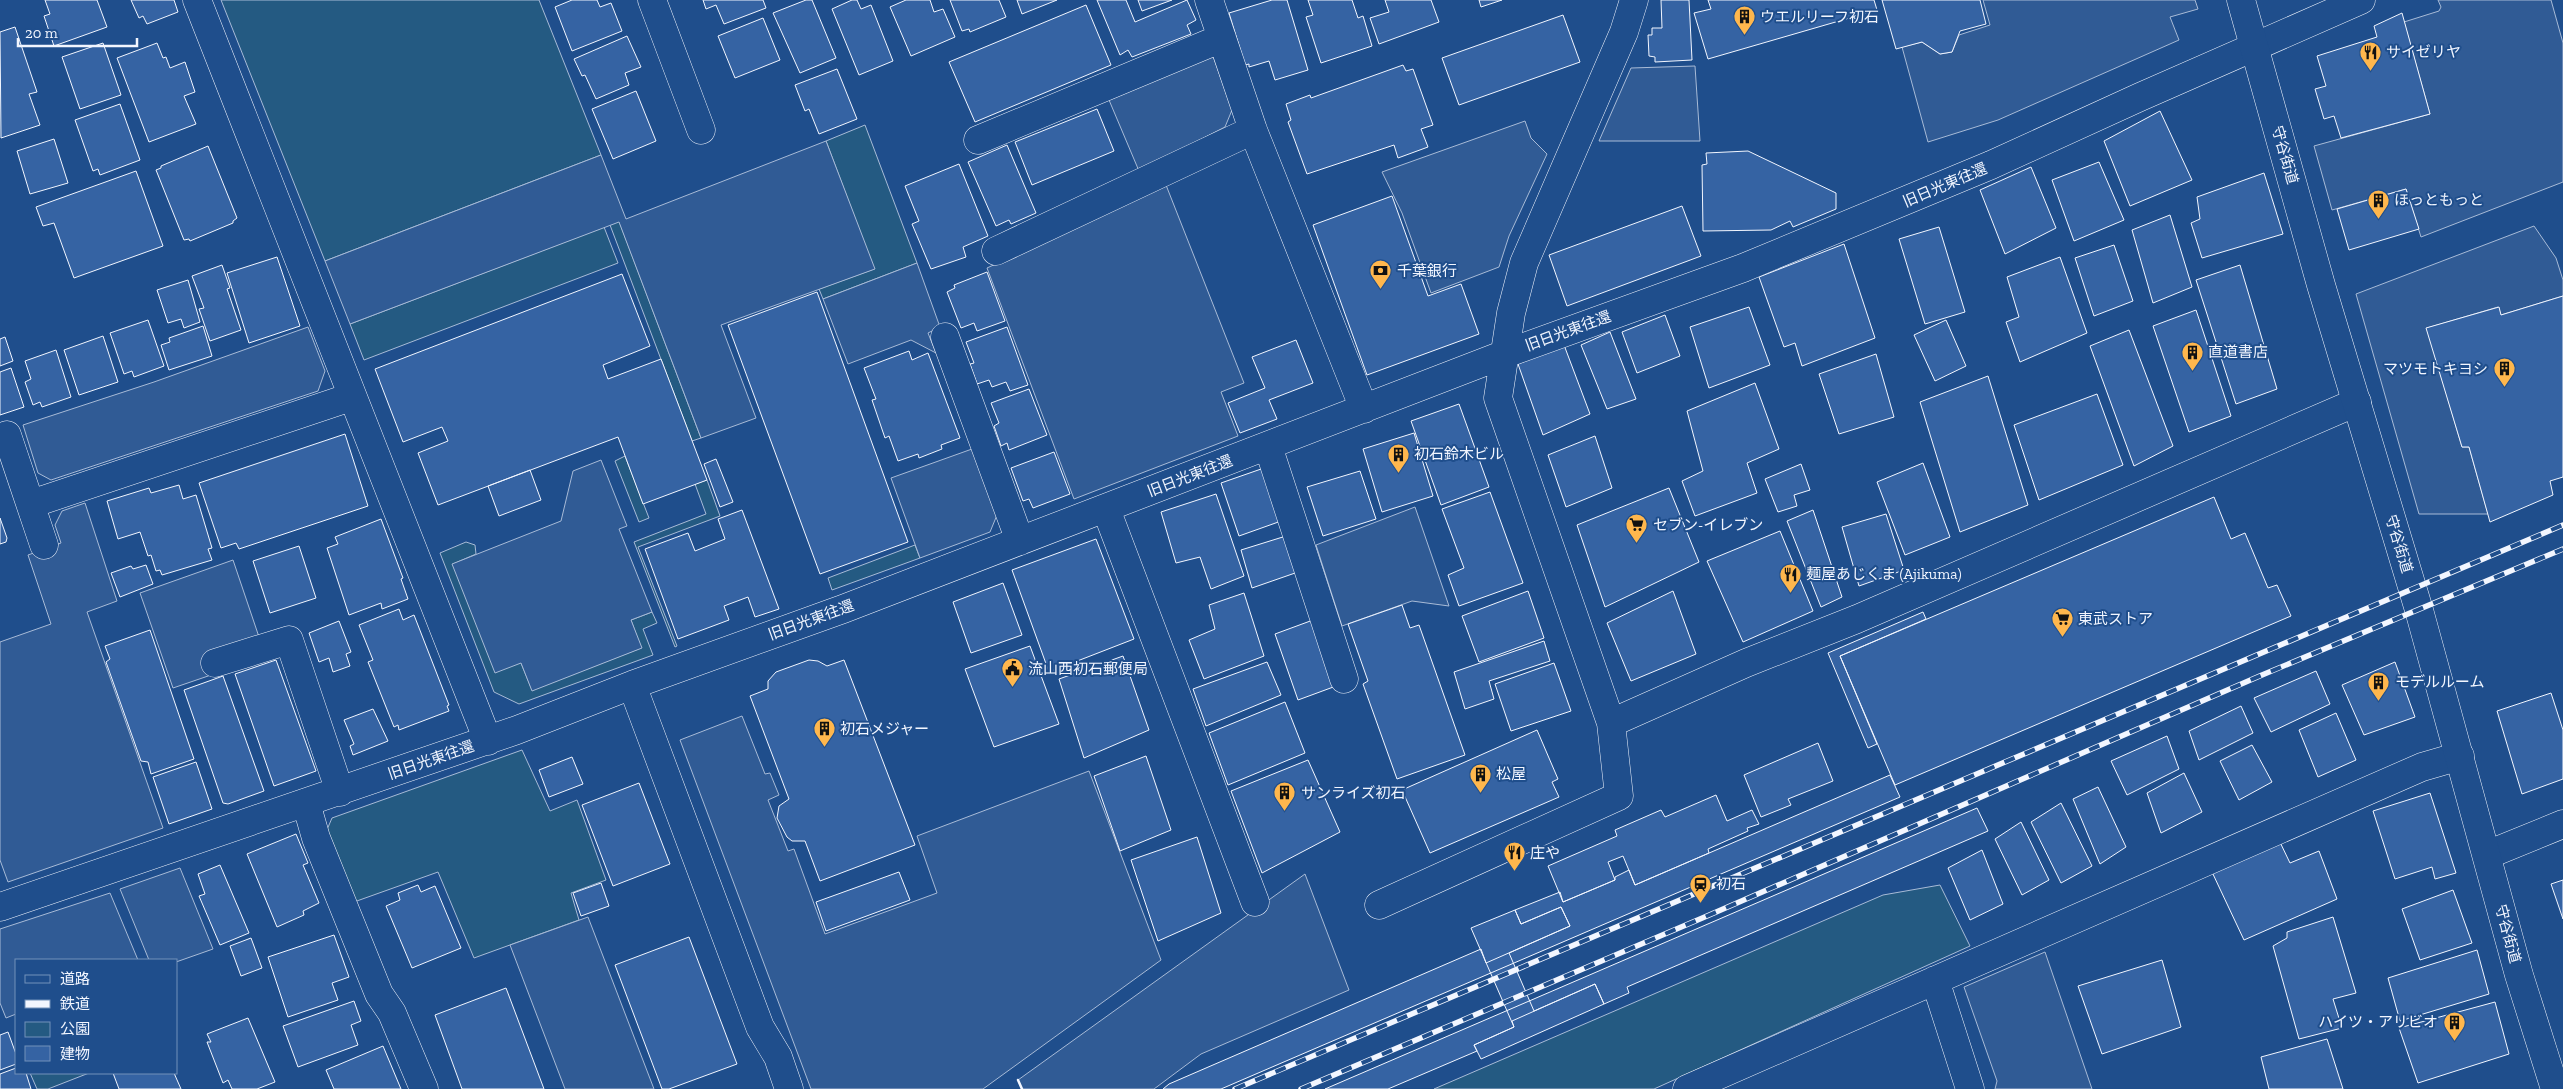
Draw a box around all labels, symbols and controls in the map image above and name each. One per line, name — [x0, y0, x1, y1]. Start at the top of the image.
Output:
building icon: ウエルリーフ初石 — [1732, 5, 1756, 36]
place label: ウエルリーフ初石 — [1760, 8, 1879, 26]
scale bar — [18, 15, 136, 47]
text: 20 m — [25, 24, 58, 42]
restaurant icon: サイゼリヤ — [2358, 40, 2382, 71]
place label: サイゼリヤ — [2386, 43, 2461, 61]
street label: 守谷街道 — [2268, 124, 2302, 186]
street label: 旧日光東往還 — [1900, 159, 1990, 211]
building icon: ほっともっと — [2366, 188, 2390, 219]
place label: ほっともっと — [2394, 191, 2484, 209]
bank icon: 千葉銀行 — [1369, 259, 1393, 290]
place label: 千葉銀行 — [1397, 262, 1457, 280]
street label: 旧日光東往還 — [1523, 307, 1613, 355]
building icon: 直道書店 — [2180, 340, 2204, 371]
place label: 直道書店 — [2208, 343, 2268, 361]
building icon: マツモトキヨシ — [2492, 357, 2516, 388]
place label: マツモトキヨシ — [2383, 360, 2488, 378]
building icon: 初石鈴木ビル — [1386, 442, 1410, 473]
place label: 初石鈴木ビル — [1414, 445, 1504, 463]
street label: 旧日光東往還 — [1145, 451, 1235, 501]
supermarket icon: セブン-イレブン — [1625, 513, 1649, 544]
street label: 守谷街道 — [2382, 513, 2416, 575]
place label: セブン-イレブン — [1653, 516, 1763, 534]
restaurant icon: 麺屋あじくま (Ajikuma) — [1778, 562, 1802, 593]
place label: 麺屋あじくま (Ajikuma) — [1806, 565, 1962, 583]
street label: 旧日光東往還 — [766, 596, 856, 644]
supermarket icon: 東武ストア — [2050, 607, 2074, 638]
place label: 東武ストア — [2078, 610, 2153, 628]
public building icon: 流山西初石郵便局 — [1000, 657, 1024, 688]
place label: 流山西初石郵便局 — [1028, 660, 1148, 678]
building icon: モデルルーム — [2367, 670, 2391, 701]
place label: モデルルーム — [2395, 673, 2485, 691]
building icon: 初石メジャー — [812, 717, 836, 748]
place label: 初石メジャー — [840, 720, 929, 738]
street label: 旧日光東往還 — [386, 737, 476, 783]
building icon: 松屋 — [1468, 762, 1492, 793]
place label: 松屋 — [1496, 765, 1526, 783]
building icon: サンライズ初石 — [1273, 781, 1297, 812]
place label: サンライズ初石 — [1301, 784, 1406, 802]
restaurant icon: 庄や — [1502, 841, 1526, 872]
place label: 庄や — [1530, 844, 1560, 862]
station icon: 初石 — [1688, 872, 1712, 903]
place label: 初石 — [1716, 875, 1746, 893]
street label: 守谷街道 — [2492, 903, 2524, 965]
legend — [15, 959, 178, 1074]
text: 道路 — [60, 970, 90, 988]
text: 鉄道 — [60, 995, 90, 1013]
building icon: ハイツ・アリビオ — [2442, 1010, 2466, 1041]
place label: ハイツ・アリビオ — [2318, 1013, 2438, 1031]
text: 公園 — [60, 1020, 90, 1038]
text: 建物 — [60, 1045, 90, 1063]

